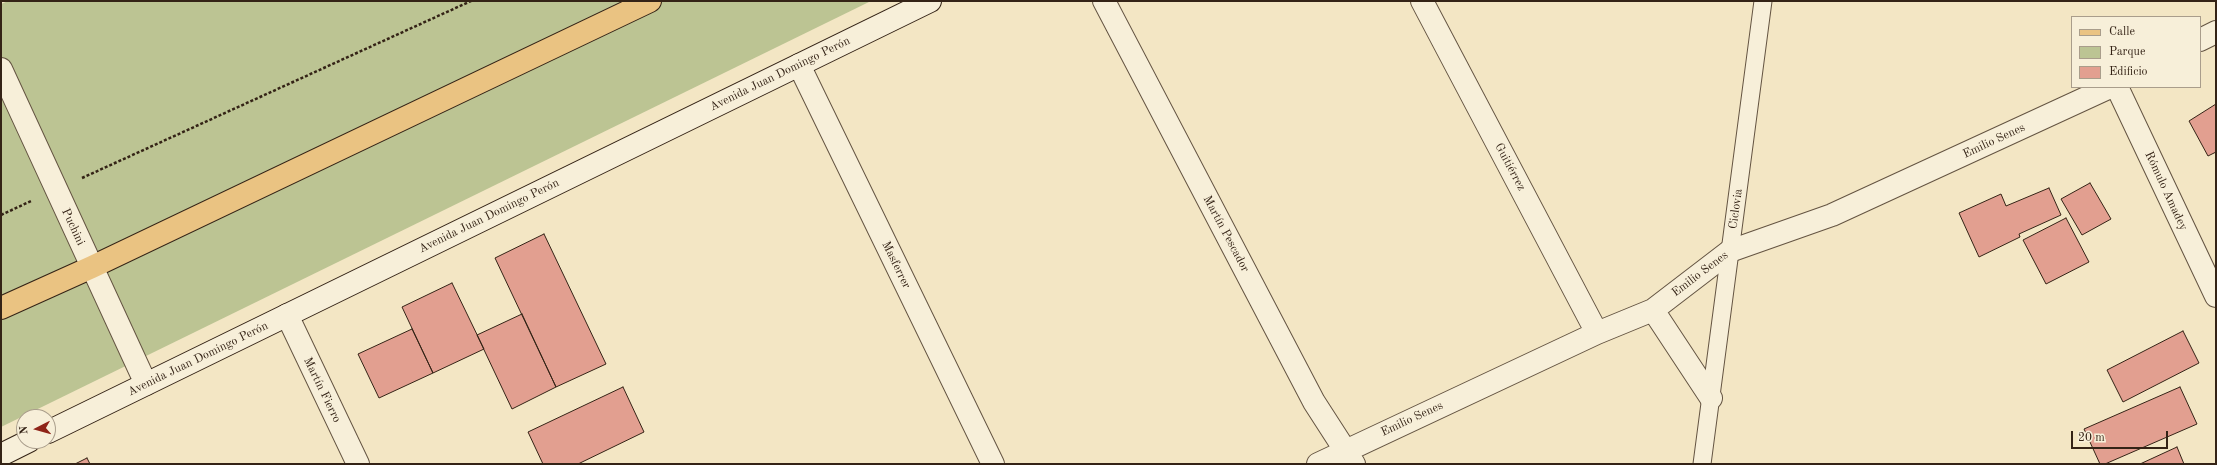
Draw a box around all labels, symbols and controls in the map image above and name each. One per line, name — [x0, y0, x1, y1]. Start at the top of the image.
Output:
legend — [2071, 16, 2201, 88]
text: Calle — [2109, 26, 2135, 38]
street label: Avenida Juan Domingo Perón — [707, 34, 853, 114]
text: Parque — [2109, 46, 2145, 58]
text: Edificio — [2109, 66, 2148, 78]
street label: Emilio Senes — [1961, 120, 2027, 162]
street label: Guitiérrez — [1491, 141, 1529, 193]
street label: Rómulo Amadey — [2141, 149, 2191, 233]
street label: Avenida Juan Domingo Perón — [416, 176, 562, 256]
street label: Ciclovia — [1726, 188, 1746, 230]
street label: Martín Pescador — [1200, 193, 1252, 275]
street label: Puchini — [58, 206, 88, 248]
street label: Masferrer — [878, 239, 914, 291]
street label: Emilio Senes — [1669, 248, 1731, 300]
street label: Avenida Juan Domingo Perón — [125, 319, 271, 399]
street label: Martín Fierro — [300, 355, 344, 425]
street label: Emilio Senes — [1379, 398, 1445, 440]
north arrow — [16, 409, 56, 449]
scale bar — [2073, 423, 2170, 449]
text: N — [19, 425, 30, 435]
text: 20 m — [2078, 432, 2105, 444]

